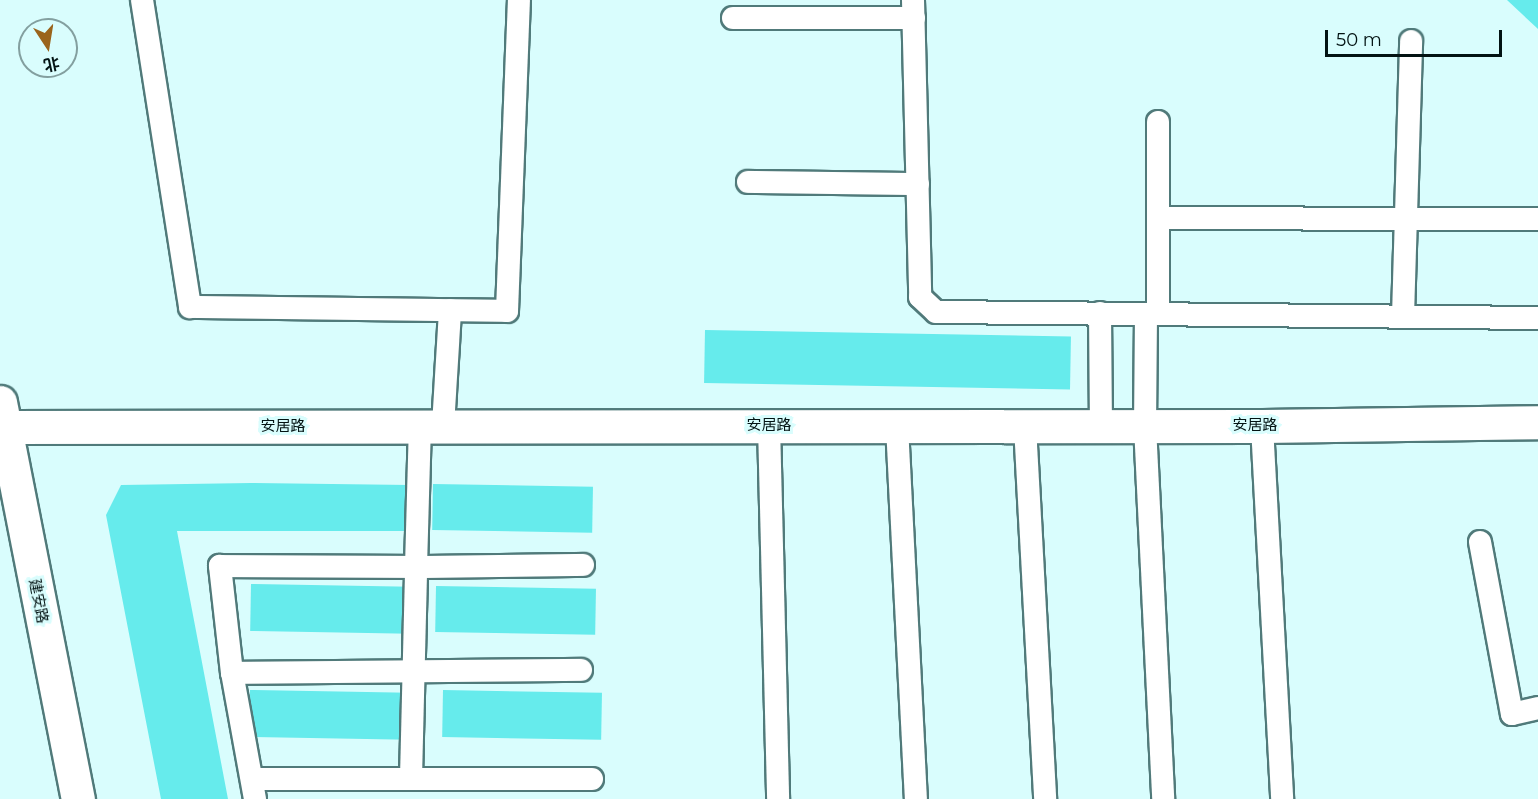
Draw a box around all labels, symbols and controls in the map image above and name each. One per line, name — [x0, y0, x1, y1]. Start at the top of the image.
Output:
north arrow — [18, 18, 78, 78]
scale bar — [1328, 18, 1505, 56]
text: 50 m — [1336, 29, 1382, 51]
text: 北 — [42, 53, 61, 75]
street label: 安居路 — [747, 416, 791, 434]
street label: 安居路 — [1233, 416, 1277, 434]
street label: 安居路 — [261, 417, 305, 435]
street label: 建安路 — [26, 577, 52, 625]

